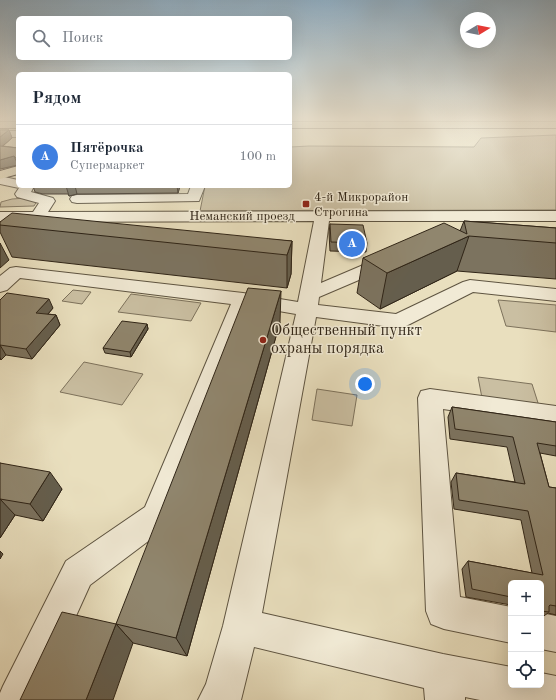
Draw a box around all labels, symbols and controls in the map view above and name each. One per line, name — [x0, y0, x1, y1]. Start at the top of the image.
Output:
north arrow — [460, 12, 496, 48]
search box — [16, 16, 292, 60]
icon: search — [30, 27, 52, 49]
text: Поиск — [62, 31, 103, 46]
text: Рядом — [32, 90, 81, 107]
text: Пятёрочка — [70, 141, 144, 156]
text: A — [40, 150, 50, 163]
text: 100 m — [239, 150, 276, 163]
text: Супермаркет — [70, 159, 145, 172]
place label: 4-й Микрорайон Строгина — [314, 191, 408, 219]
marker: 4-й Микрорайон Строгина — [301, 199, 311, 209]
street label: Неманский проезд — [189, 210, 295, 223]
pin: A — [339, 229, 365, 259]
place label: Общественный пункт охраны порядка — [271, 323, 422, 357]
marker: Общественный пункт охраны порядка — [258, 335, 268, 345]
your location — [355, 374, 375, 394]
map controls — [508, 580, 544, 688]
button: + — [508, 580, 544, 616]
button: − — [508, 616, 544, 652]
button: locate — [508, 652, 544, 688]

